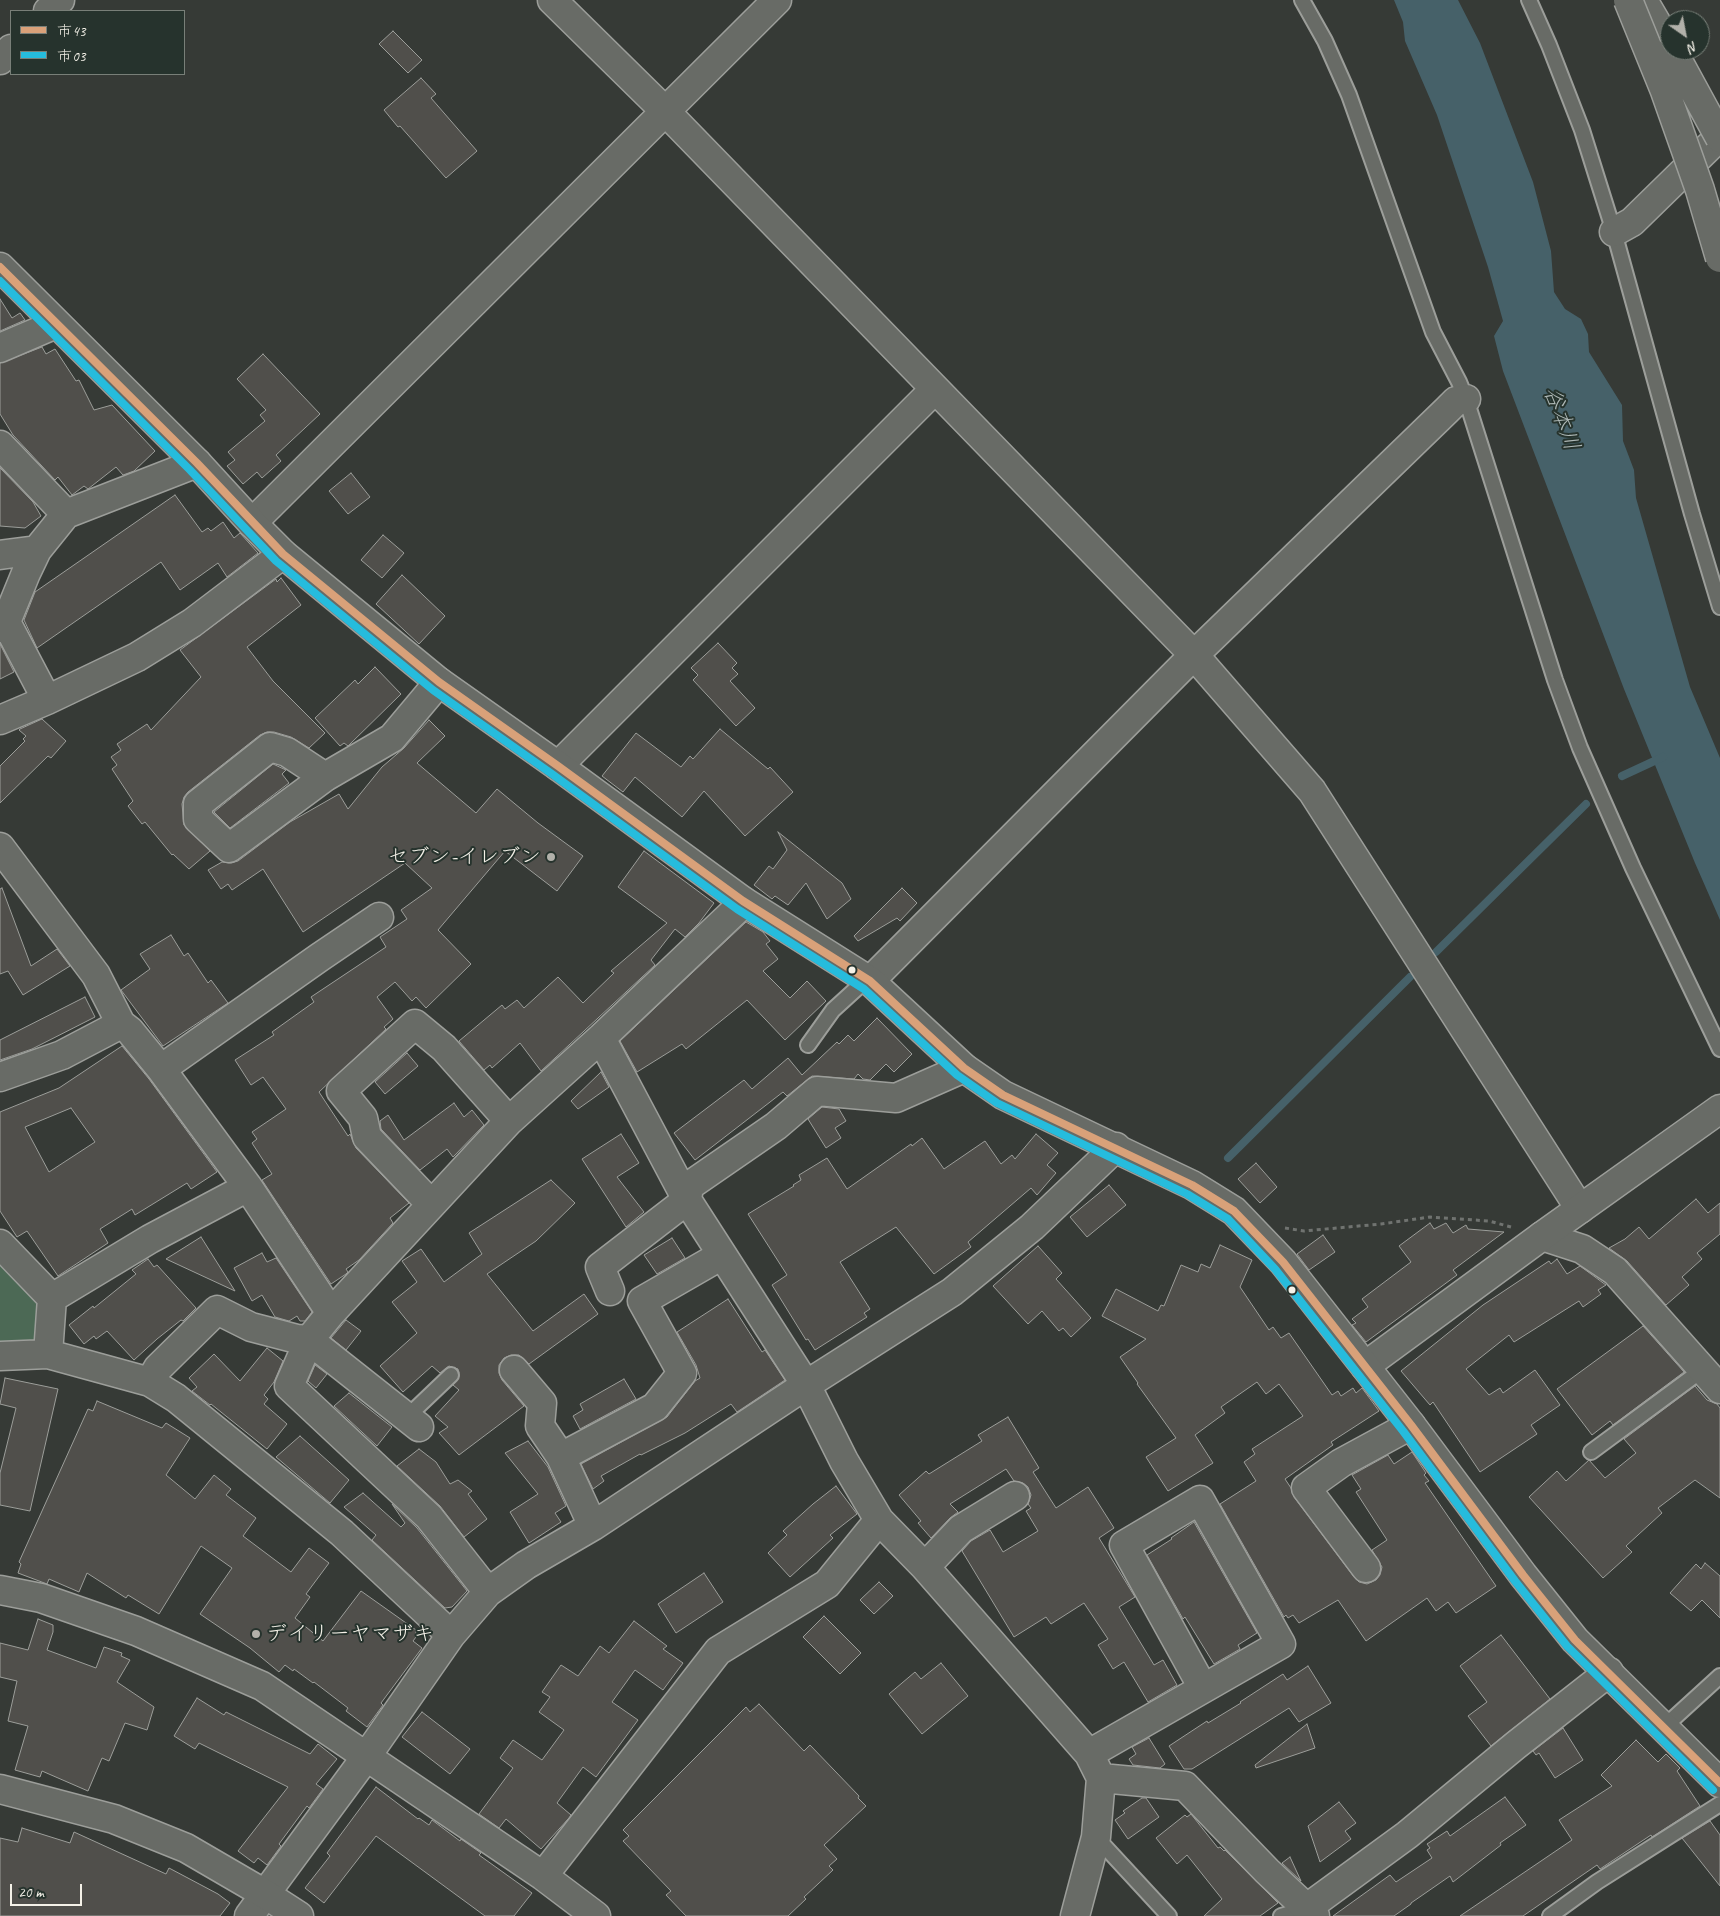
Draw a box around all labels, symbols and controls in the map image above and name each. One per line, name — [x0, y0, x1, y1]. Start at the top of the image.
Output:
legend — [10, 10, 185, 75]
north arrow — [1660, 10, 1710, 60]
text: 市43 — [57, 22, 86, 41]
text: N — [1685, 38, 1701, 57]
text: 市03 — [57, 47, 86, 66]
water label: 谷本川 — [1537, 383, 1585, 455]
place label: セブン-イレブン — [387, 844, 541, 870]
marker: セブン-イレブン — [545, 851, 557, 863]
unlabelled marker — [847, 965, 857, 975]
unlabelled marker — [1287, 1285, 1297, 1295]
place label: デイリーヤマザキ — [266, 1621, 434, 1647]
marker: デイリーヤマザキ — [250, 1628, 262, 1640]
scale bar — [12, 1874, 85, 1906]
text: 20 m — [18, 1883, 44, 1902]

